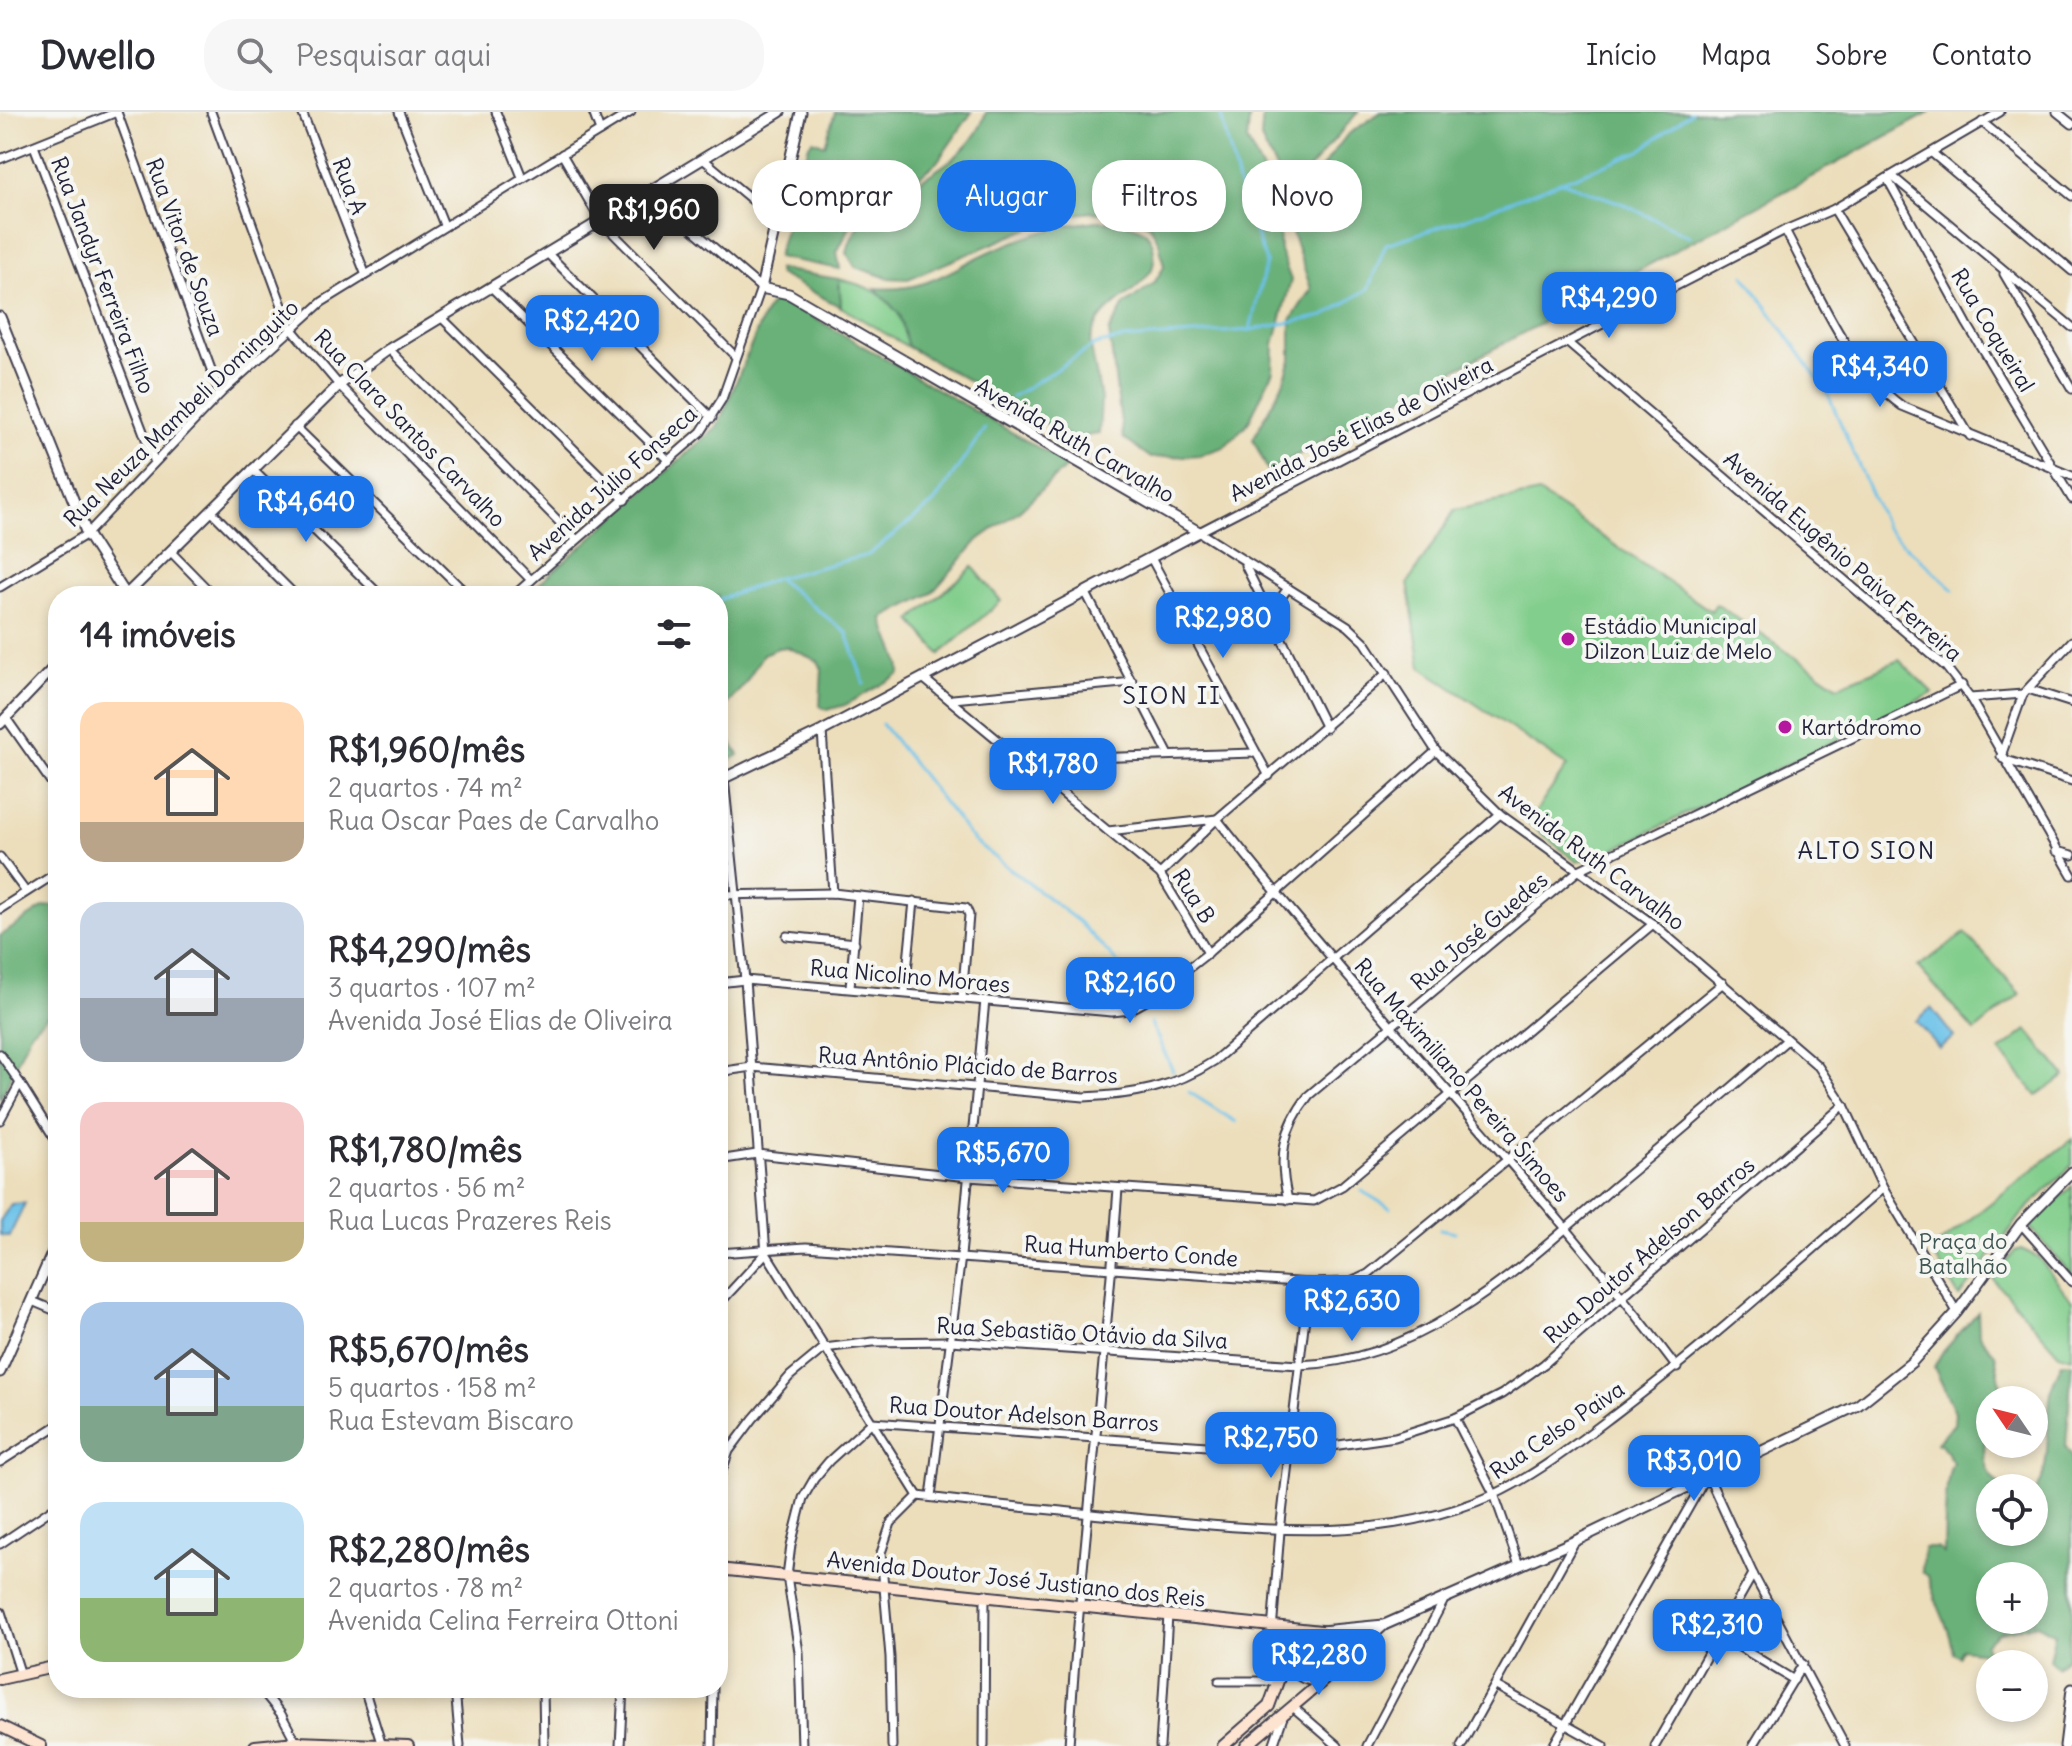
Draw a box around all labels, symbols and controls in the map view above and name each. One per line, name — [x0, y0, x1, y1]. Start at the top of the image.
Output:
search box — [204, 19, 764, 91]
text: Dwello — [40, 32, 156, 79]
icon: search — [232, 33, 276, 77]
text: Pesquisar aqui — [296, 36, 491, 74]
text: Início — [1586, 37, 1657, 73]
text: Mapa — [1701, 37, 1771, 73]
text: Sobre — [1815, 37, 1888, 73]
text: Contato — [1932, 37, 2032, 73]
street label: Rua Jandyr Ferreira Filho — [45, 153, 161, 397]
street label: Rua Vitor de Souza — [140, 154, 230, 340]
street label: Rua A — [326, 154, 374, 218]
chip: Comprar — [752, 160, 921, 232]
chip: Alugar — [937, 160, 1076, 232]
chip: Filtros — [1092, 160, 1226, 232]
chip: Novo — [1242, 160, 1362, 232]
pin: R$1,960 — [580, 184, 728, 252]
text: R$1,960 — [607, 193, 701, 226]
street label: Rua Coqueiral — [1945, 263, 2041, 397]
pin: R$4,290 — [1535, 272, 1683, 340]
text: R$4,290 — [1560, 281, 1658, 314]
street label: Rua Neuza Mambeli Dominguito — [58, 293, 304, 533]
pin: R$2,420 — [518, 295, 666, 363]
text: R$2,420 — [544, 304, 640, 337]
street label: Rua Clara Santos Carvalho — [308, 323, 512, 533]
pin: R$4,340 — [1806, 341, 1954, 409]
street label: Avenida José Elias de Oliveira — [1225, 350, 1497, 508]
text: R$4,340 — [1831, 350, 1929, 383]
street label: Avenida Ruth Carvalho — [970, 371, 1180, 509]
street label: Avenida Júlio Fonseca — [521, 400, 703, 566]
street label: Avenida Eugênio Paiva Ferreira — [1718, 445, 1968, 667]
pin: R$4,640 — [232, 476, 380, 544]
text: R$4,640 — [257, 485, 355, 518]
pin: R$2,980 — [1149, 592, 1297, 660]
text: R$2,980 — [1174, 601, 1272, 634]
icon: filters — [652, 612, 696, 656]
place label: Estádio Municipal Dilzon Luiz de Melo — [1584, 612, 1772, 665]
text: 14 imóveis — [80, 613, 236, 656]
marker: Estádio Municipal Dilzon Luiz de Melo — [1559, 630, 1577, 648]
district label: SION II — [1122, 680, 1222, 710]
place label: Kartódromo — [1801, 713, 1922, 741]
marker: Kartódromo — [1776, 718, 1794, 736]
text: R$1,960/mês — [328, 728, 525, 771]
icon: home — [144, 734, 240, 830]
pin: R$1,780 — [979, 738, 1127, 806]
text: R$1,780 — [1007, 747, 1099, 780]
text: 2 quartos · 74 m² — [328, 771, 523, 804]
street label: Avenida Ruth Carvalho — [1493, 778, 1691, 936]
text: Rua Oscar Paes de Carvalho — [328, 804, 659, 837]
district label: ALTO SION — [1798, 835, 1936, 865]
street label: Rua B — [1167, 864, 1221, 928]
street label: Rua José Guedes — [1405, 866, 1553, 996]
text: R$4,290/mês — [328, 928, 531, 971]
icon: home — [144, 934, 240, 1030]
street label: Rua Maximiliano Pereira Simoes — [1348, 952, 1576, 1208]
street label: Rua Nicolino Moraes — [809, 953, 1011, 999]
pin: R$2,160 — [1056, 957, 1204, 1025]
text: R$2,160 — [1084, 966, 1176, 999]
text: 3 quartos · 107 m² — [328, 971, 536, 1004]
text: Avenida José Elias de Oliveira — [328, 1004, 673, 1037]
street label: Rua Antônio Plácido de Barros — [817, 1041, 1119, 1089]
pin: R$5,670 — [929, 1127, 1077, 1195]
text: R$1,780/mês — [328, 1128, 522, 1171]
icon: home — [144, 1134, 240, 1230]
text: R$5,670 — [955, 1136, 1051, 1169]
street label: Rua Doutor Adelson Barros — [1538, 1151, 1760, 1349]
text: 2 quartos · 56 m² — [328, 1171, 525, 1204]
text: Rua Lucas Prazeres Reis — [328, 1204, 612, 1237]
park label: Praça do Batalhão — [1918, 1227, 2008, 1280]
street label: Rua Humberto Conde — [1023, 1230, 1239, 1272]
pin: R$2,630 — [1278, 1275, 1426, 1343]
text: R$2,630 — [1303, 1284, 1401, 1317]
street label: Rua Sebastião Otávio da Silva — [936, 1311, 1228, 1355]
text: R$5,670/mês — [328, 1328, 529, 1371]
icon: home — [144, 1334, 240, 1430]
text: 5 quartos · 158 m² — [328, 1371, 536, 1404]
street label: Rua Celso Paiva — [1484, 1375, 1630, 1485]
north arrow — [1976, 1386, 2048, 1458]
map controls — [1976, 1386, 2048, 1722]
street label: Rua Doutor Adelson Barros — [888, 1391, 1160, 1437]
text: Rua Estevam Biscaro — [328, 1404, 574, 1437]
pin: R$2,750 — [1197, 1412, 1345, 1480]
text: R$2,750 — [1223, 1421, 1319, 1454]
pin: R$3,010 — [1620, 1435, 1768, 1503]
text: R$3,010 — [1646, 1444, 1742, 1477]
button: locate — [1976, 1474, 2048, 1546]
text: R$2,280/mês — [328, 1528, 530, 1571]
icon: home — [144, 1534, 240, 1630]
street label: Avenida Doutor José Justiano dos Reis — [825, 1545, 1207, 1613]
button: + — [1976, 1562, 2048, 1634]
text: 2 quartos · 78 m² — [328, 1571, 523, 1604]
pin: R$2,310 — [1643, 1599, 1791, 1667]
text: Avenida Celina Ferreira Ottoni — [328, 1604, 679, 1637]
text: R$2,310 — [1671, 1608, 1763, 1641]
pin: R$2,280 — [1245, 1629, 1393, 1697]
text: R$2,280 — [1271, 1638, 1367, 1671]
button: − — [1976, 1650, 2048, 1722]

